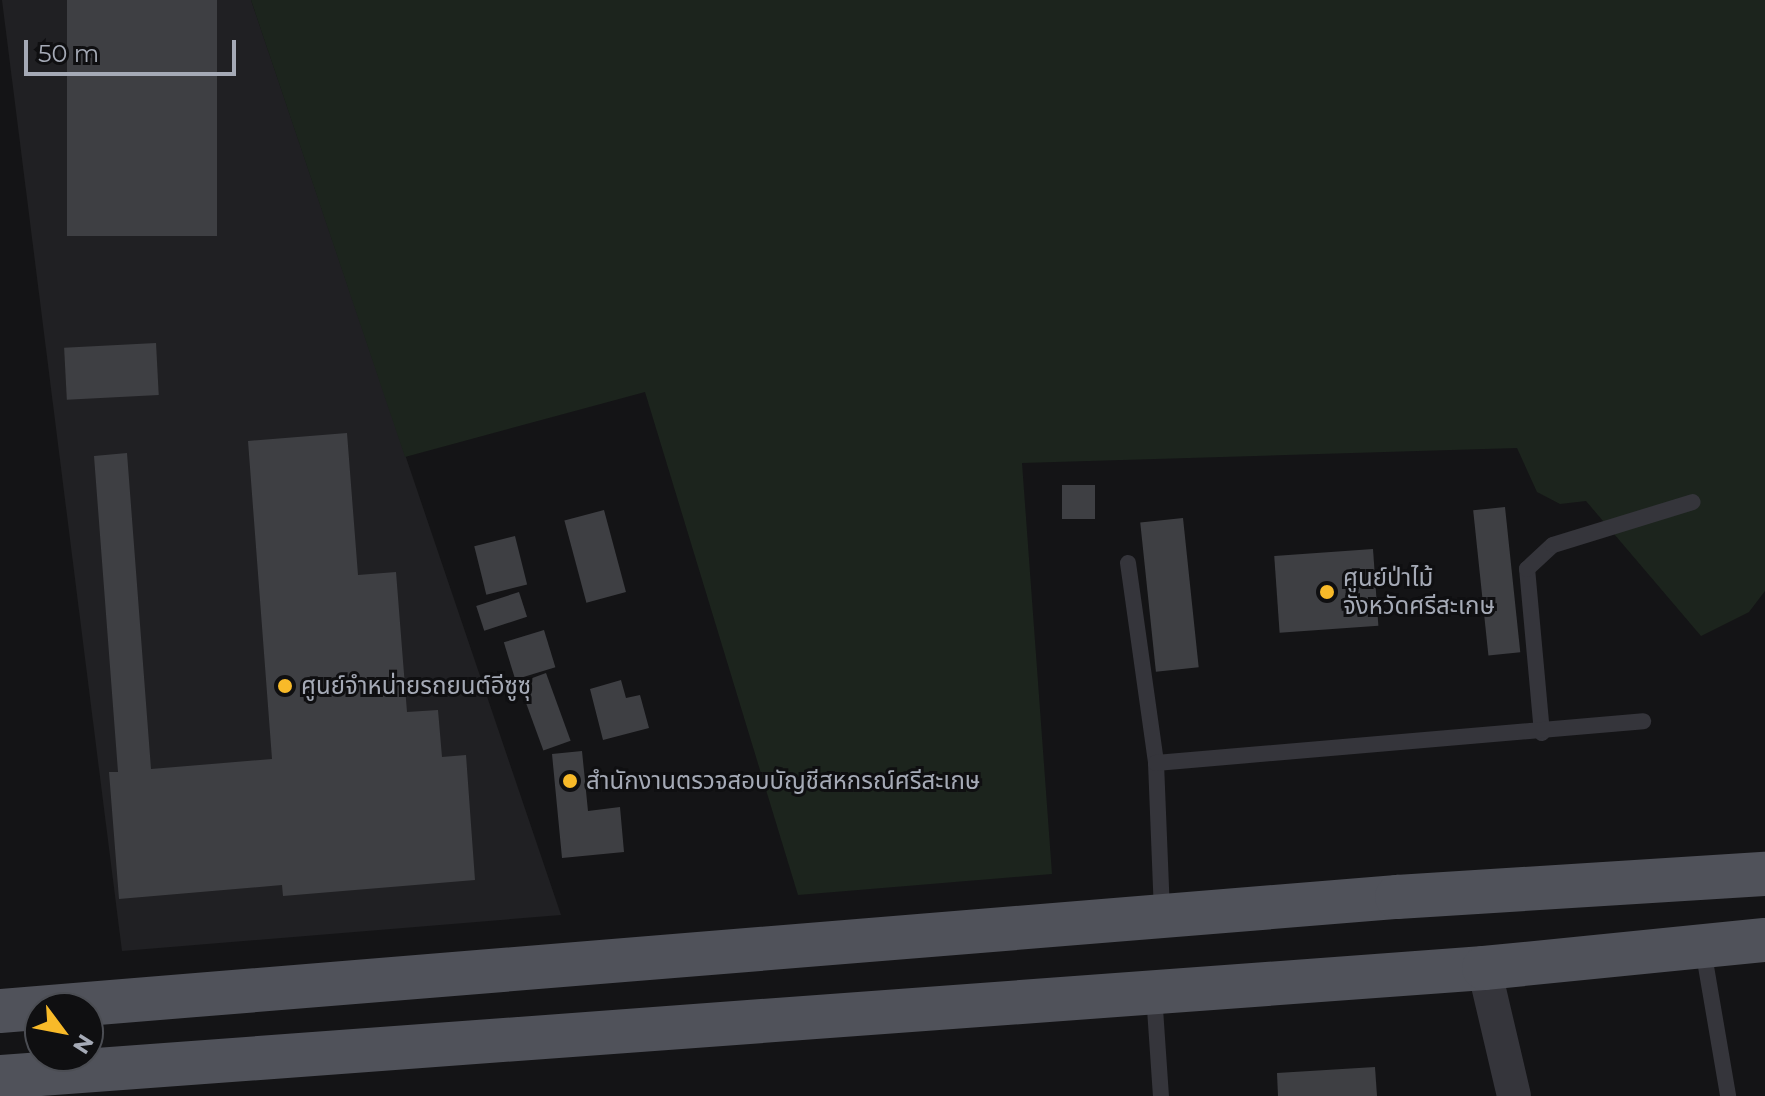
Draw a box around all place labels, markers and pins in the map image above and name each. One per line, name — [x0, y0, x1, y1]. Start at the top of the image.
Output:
place label: ศูนย์ป่าไม้ จังหวัดศรีสะเกษ — [1343, 564, 1495, 620]
marker: ศูนย์ป่าไม้ จังหวัดศรีสะเกษ — [1318, 583, 1336, 601]
place label: ศูนย์จำหน่ายรถยนต์อีซูซุ — [301, 672, 531, 700]
marker: ศูนย์จำหน่ายรถยนต์อีซูซุ — [276, 677, 294, 695]
place label: สำนักงานตรวจสอบบัญชีสหกรณ์ศรีสะเกษ — [586, 767, 980, 795]
marker: สำนักงานตรวจสอบบัญชีสหกรณ์ศรีสะเกษ — [561, 772, 579, 790]

